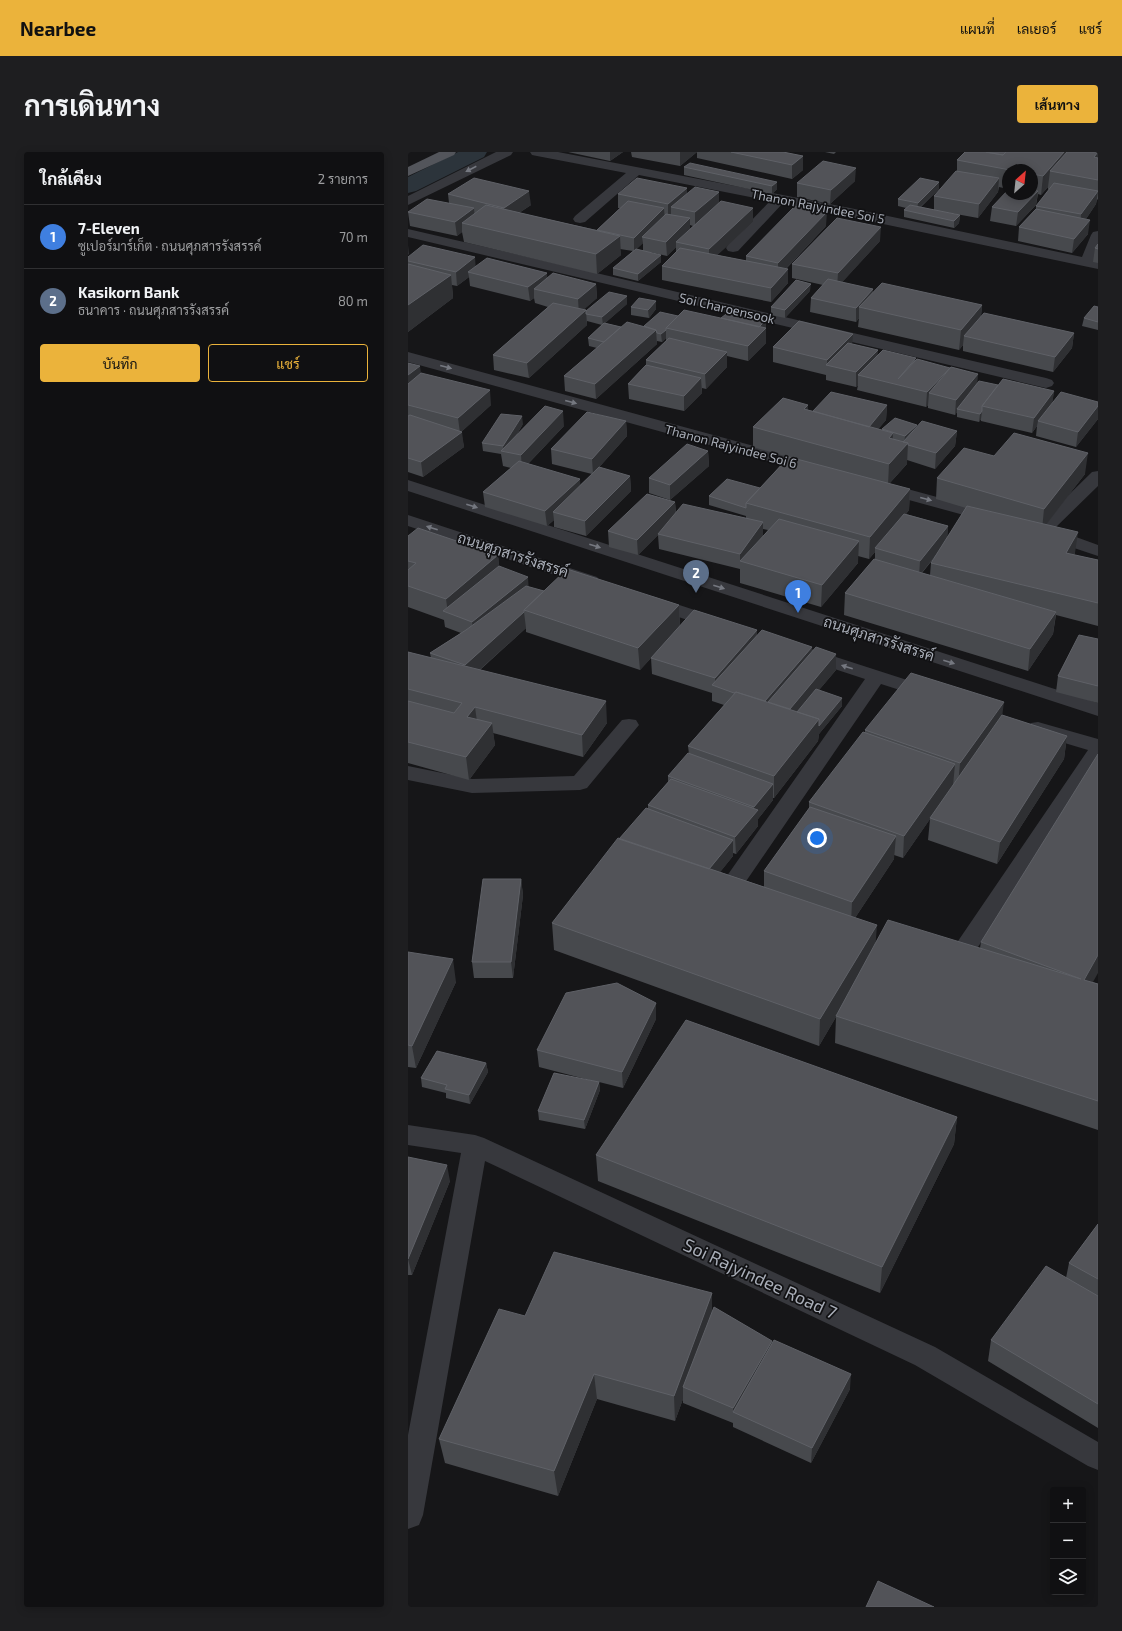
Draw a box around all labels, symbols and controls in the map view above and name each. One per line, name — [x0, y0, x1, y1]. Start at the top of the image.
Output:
text: Nearbee — [20, 17, 96, 40]
text: แผนที่ — [960, 20, 995, 37]
text: เลเยอร์ — [1017, 20, 1057, 37]
text: แชร์ — [1079, 20, 1102, 37]
button: เส้นทาง — [1017, 85, 1098, 123]
text: การเดินทาง — [24, 88, 160, 122]
north arrow — [1002, 164, 1038, 200]
one-way arrow — [465, 166, 477, 173]
text: ใกล้เคียง — [40, 168, 102, 188]
text: 2 รายการ — [318, 171, 368, 187]
street label: Thanon Rajyindee Soi 5 — [750, 185, 886, 227]
text: 7-Eleven — [78, 219, 140, 237]
text: 1 — [50, 229, 56, 245]
text: 70 m — [339, 229, 368, 245]
text: ซูเปอร์มาร์เก็ต · ถนนศุภสารรังสรรค์ — [78, 238, 262, 254]
text: Kasikorn Bank — [78, 283, 179, 301]
street label: Soi Charoensook — [678, 289, 777, 327]
text: 2 — [49, 293, 57, 309]
text: 80 m — [338, 293, 368, 309]
text: ธนาคาร · ถนนศุภสารรังสรรค์ — [78, 302, 229, 318]
button: บันทึก — [40, 344, 200, 382]
button: แชร์ — [208, 344, 368, 382]
one-way arrow — [440, 364, 452, 370]
one-way arrow — [565, 399, 577, 405]
street label: Thanon Rajyindee Soi 6 — [663, 421, 799, 471]
one-way arrow — [920, 496, 932, 502]
one-way arrow — [466, 503, 478, 509]
one-way arrow — [425, 525, 437, 531]
street label: ถนนศุภสารรังสรรค์ — [455, 528, 571, 583]
one-way arrow — [590, 544, 602, 550]
pin: 2 — [683, 560, 709, 593]
pin: 1 — [785, 580, 811, 613]
one-way arrow — [713, 584, 725, 590]
street label: ถนนศุภสารรังสรรค์ — [821, 612, 937, 667]
one-way arrow — [943, 659, 955, 665]
one-way arrow — [841, 664, 853, 670]
your location — [807, 828, 827, 848]
street label: Soi Rajyindee Road 7 — [680, 1233, 841, 1323]
map controls — [1050, 1487, 1086, 1595]
button: + — [1050, 1487, 1086, 1523]
button: − — [1050, 1523, 1086, 1559]
button: layers — [1050, 1559, 1086, 1595]

